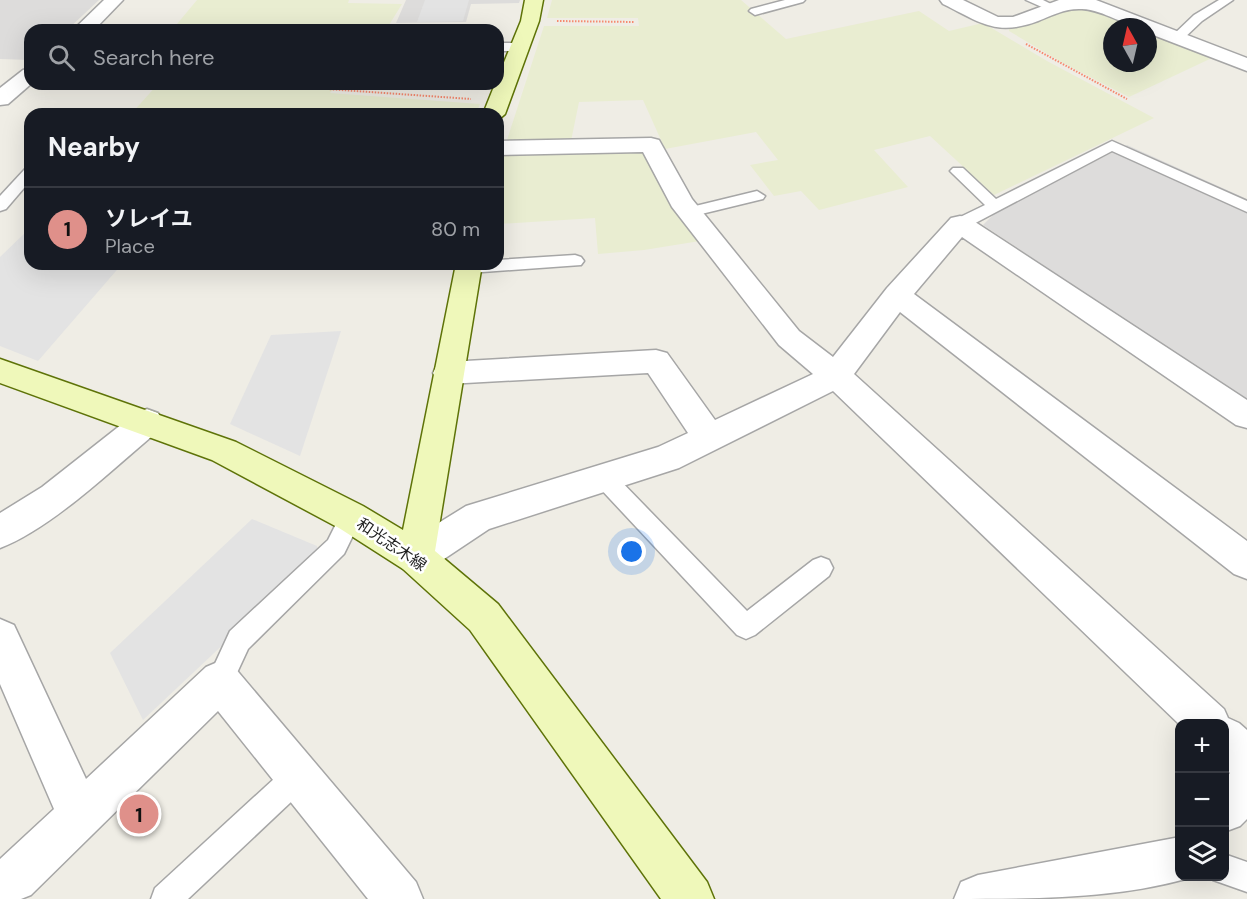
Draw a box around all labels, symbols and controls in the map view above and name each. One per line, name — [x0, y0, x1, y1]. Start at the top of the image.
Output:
north arrow — [1103, 18, 1157, 72]
search box — [24, 24, 504, 90]
icon: search — [45, 41, 78, 74]
text: Search here — [93, 43, 214, 72]
text: Nearby — [48, 130, 140, 164]
text: ソレイユ — [105, 204, 193, 233]
text: 1 — [64, 216, 71, 242]
text: 80 m — [431, 216, 480, 242]
text: Place — [105, 233, 155, 259]
street label: 和光志木線 — [353, 513, 431, 575]
your location — [617, 537, 646, 566]
map controls — [1175, 719, 1229, 881]
button: + — [1175, 719, 1229, 773]
button: − — [1175, 773, 1229, 827]
pin: 1 — [120, 792, 158, 836]
button: layers — [1175, 827, 1229, 881]

